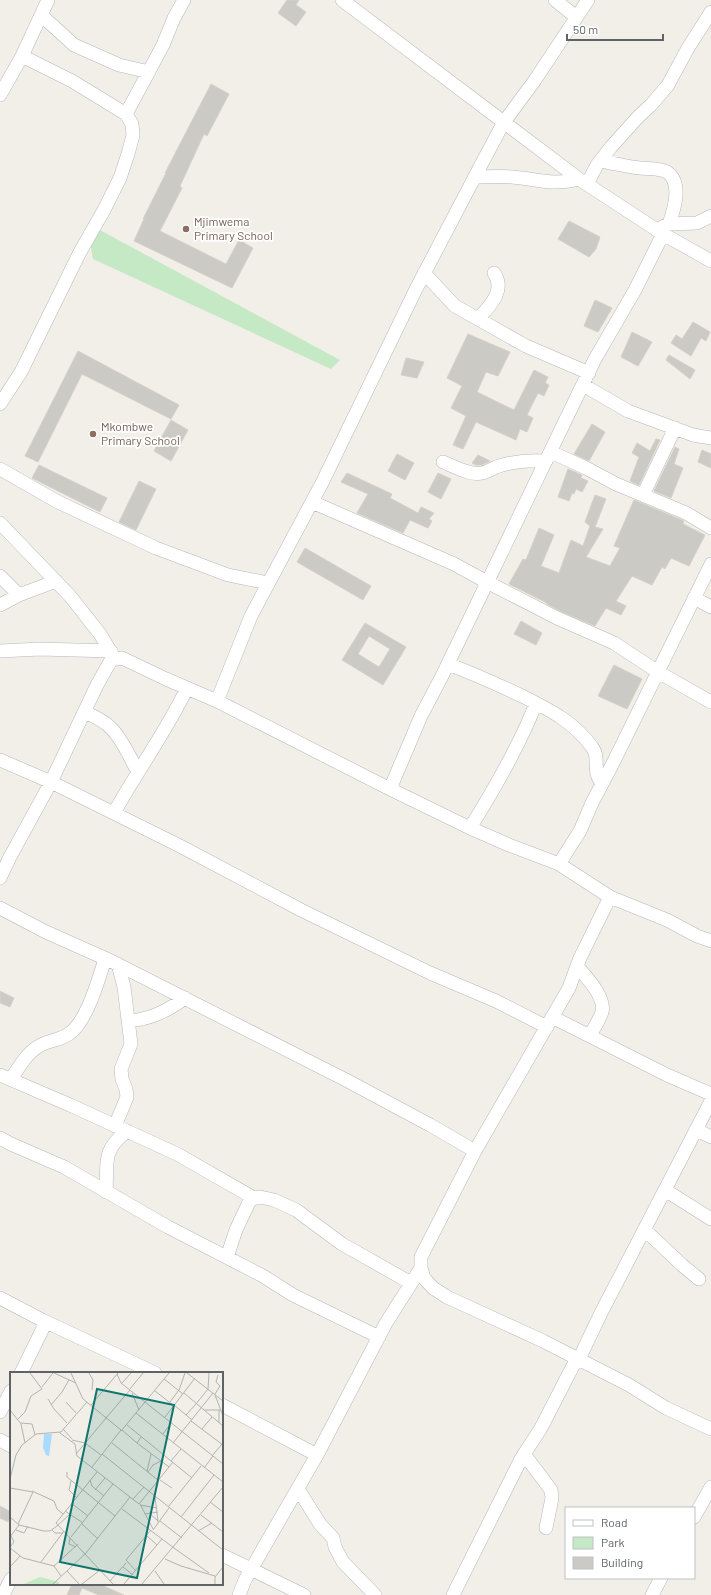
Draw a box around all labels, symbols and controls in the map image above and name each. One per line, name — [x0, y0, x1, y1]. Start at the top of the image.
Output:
scale bar — [567, 16, 663, 42]
text: 50 m — [573, 22, 598, 36]
place label: Mjimwema Primary School — [194, 214, 273, 242]
marker: Mjimwema Primary School — [181, 224, 191, 234]
place label: Mkombwe Primary School — [101, 419, 180, 447]
marker: Mkombwe Primary School — [88, 429, 98, 439]
inset map — [10, 1372, 223, 1585]
legend — [565, 1507, 695, 1579]
text: Road — [601, 1515, 628, 1529]
text: Park — [601, 1535, 625, 1549]
text: Building — [601, 1555, 643, 1569]

